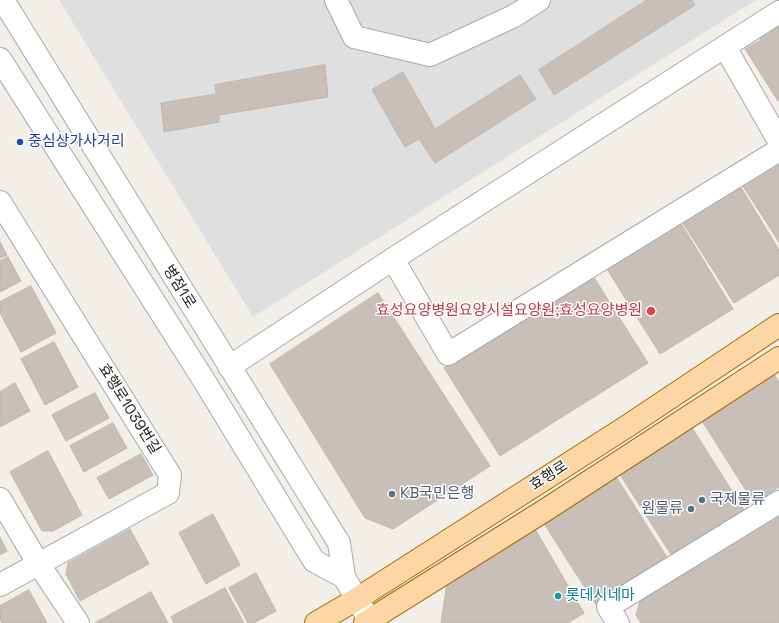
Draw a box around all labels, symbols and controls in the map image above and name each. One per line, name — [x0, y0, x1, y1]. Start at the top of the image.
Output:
place label: 중심상가사거리 — [28, 133, 125, 151]
marker: 중심상가사거리 — [15, 137, 25, 147]
street label: 병점1로 — [159, 262, 199, 312]
place label: 효성요양병원요양시설요양원;효성요양병원 — [376, 302, 642, 320]
marker: 효성요양병원요양시설요양원;효성요양병원 — [645, 305, 657, 317]
street label: 효행로1039번길 — [94, 361, 164, 457]
street label: 효행로 — [527, 457, 571, 495]
place label: KB국민은행 — [400, 485, 474, 503]
marker: KB국민은행 — [387, 489, 397, 499]
place label: 국제물류 — [710, 491, 765, 509]
marker: 국제물류 — [697, 495, 707, 505]
place label: 원물류 — [642, 500, 683, 518]
marker: 원물류 — [686, 504, 696, 514]
place label: 롯데시네마 — [566, 587, 635, 605]
marker: 롯데시네마 — [553, 591, 563, 601]

